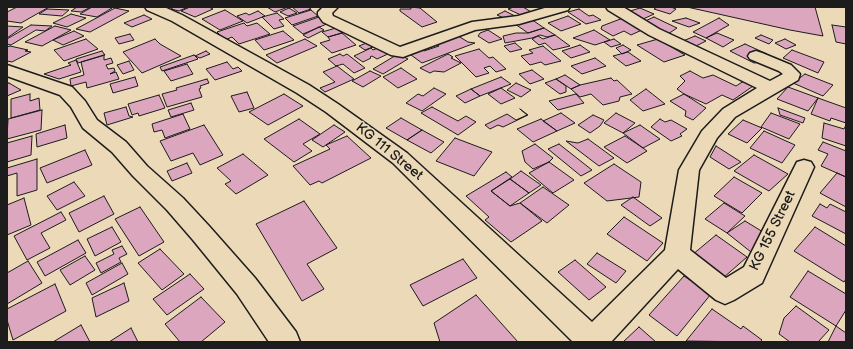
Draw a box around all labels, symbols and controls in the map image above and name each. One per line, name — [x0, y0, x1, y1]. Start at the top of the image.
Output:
street label: KG 111 Street — [352, 120, 426, 184]
street label: KG 155 Street — [746, 188, 800, 274]

